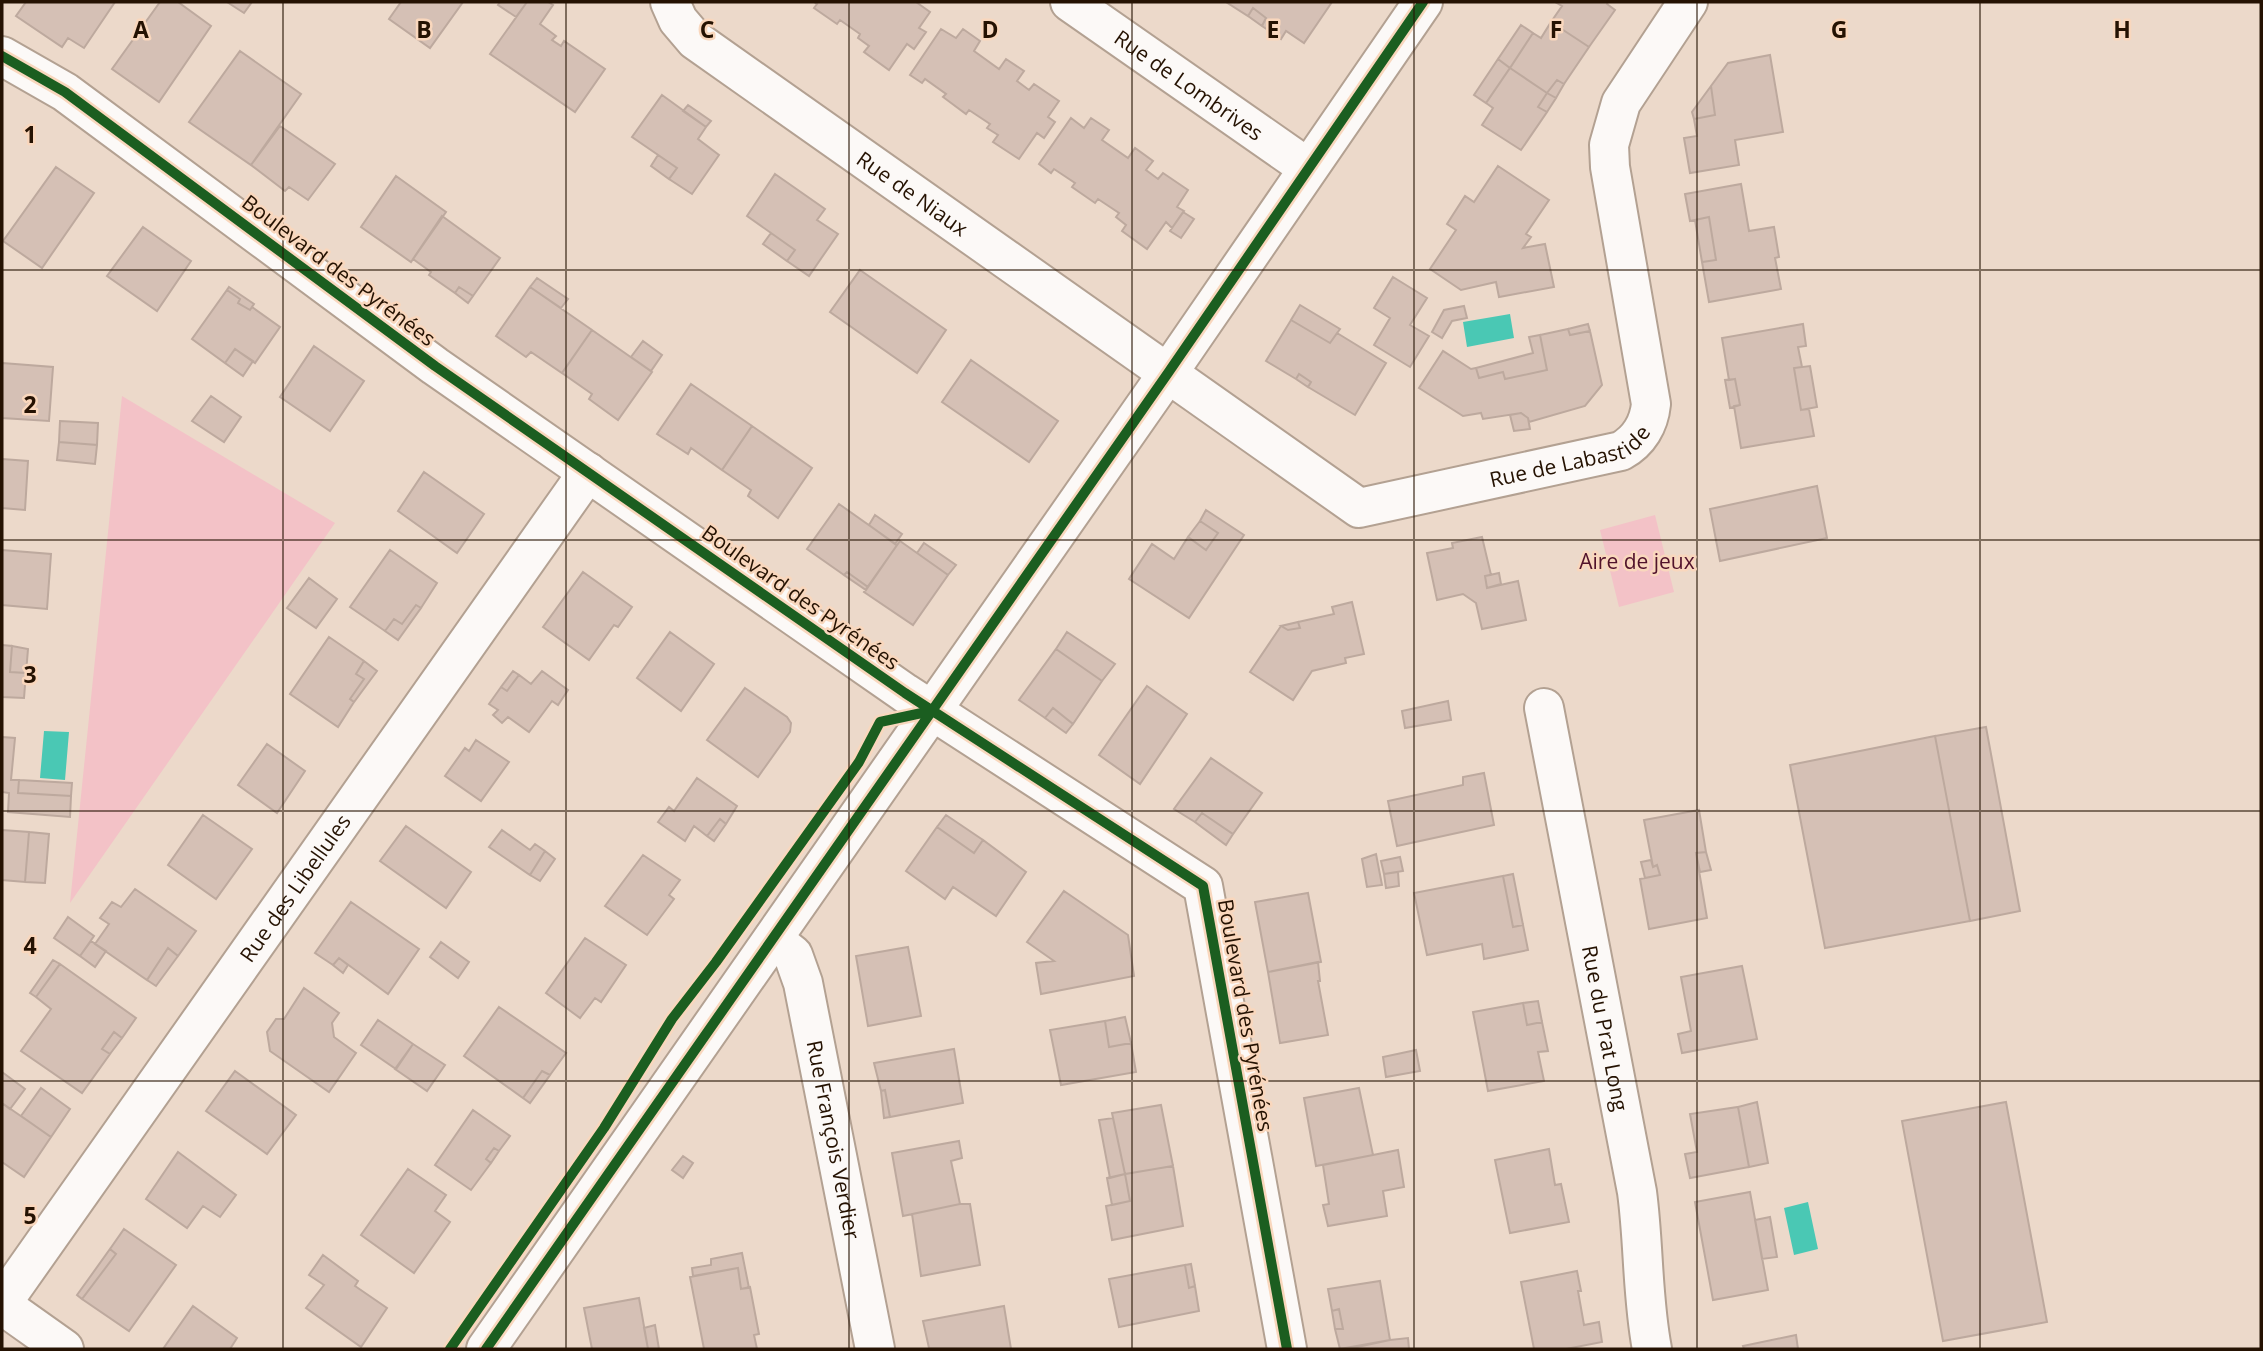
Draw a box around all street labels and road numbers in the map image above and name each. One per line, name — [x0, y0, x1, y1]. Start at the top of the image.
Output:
street label: Rue de Lombrives — [1109, 23, 1269, 147]
street label: Rue de Niaux — [851, 144, 974, 242]
street label: Boulevard des Pyrénées — [237, 188, 441, 352]
street label: Rue de Labastide — [1487, 420, 1656, 493]
street label: Boulevard des Pyrénées — [697, 518, 905, 676]
street label: Rue des Libellules — [233, 808, 357, 967]
street label: Boulevard des Pyrénées — [1212, 897, 1280, 1133]
street label: Rue du Prat Long — [1576, 943, 1635, 1113]
street label: Rue François Verdier — [801, 1038, 867, 1242]

